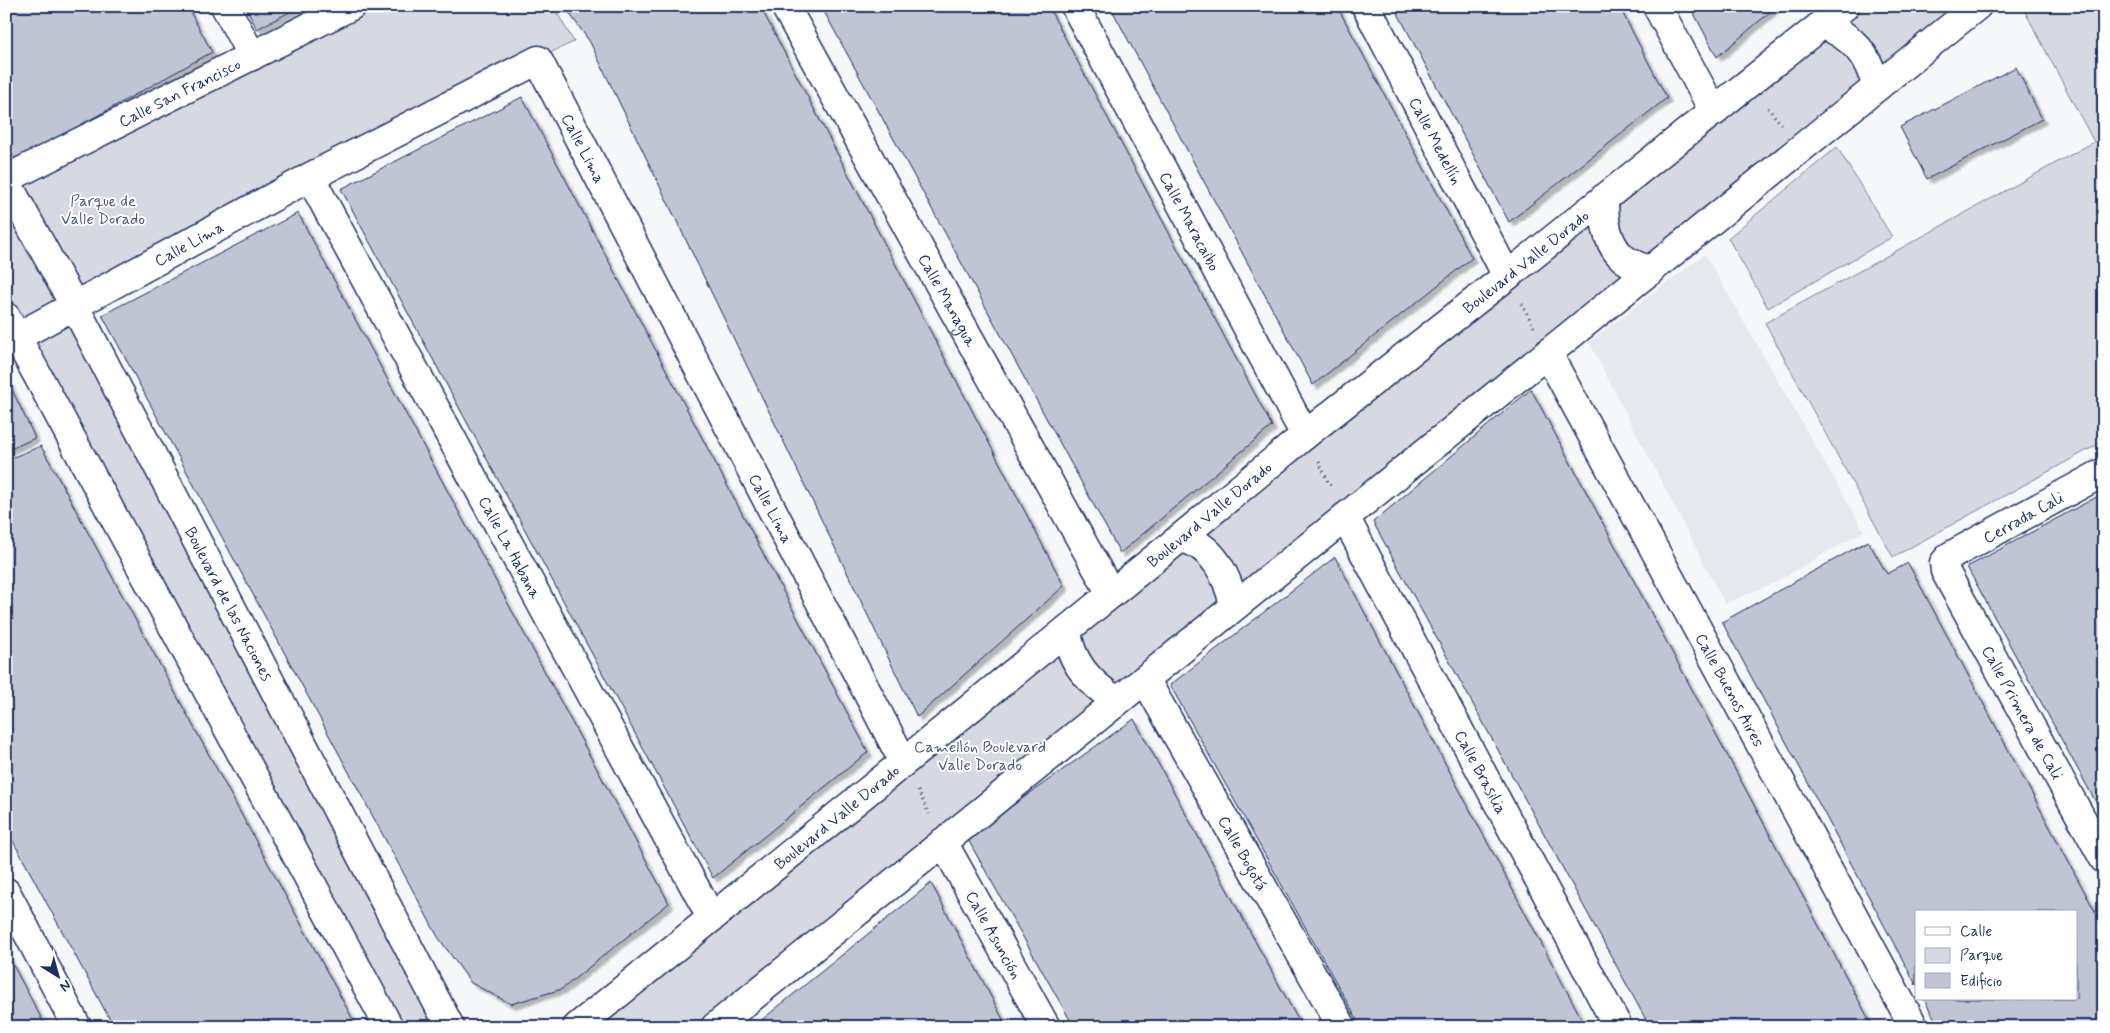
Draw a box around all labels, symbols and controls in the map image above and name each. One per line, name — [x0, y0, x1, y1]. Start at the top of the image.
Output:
street label: Calle San Francisco — [116, 54, 245, 133]
street label: Calle Medellín — [1404, 94, 1467, 189]
street label: Calle Lima — [556, 110, 609, 187]
street label: Calle Maracaibo — [1154, 168, 1224, 275]
park label: Parque de Valle Dorado — [61, 191, 145, 230]
street label: Boulevard Valle Dorado — [1459, 206, 1594, 319]
street label: Calle Lima — [151, 217, 228, 272]
street label: Calle Managua — [912, 250, 981, 351]
street label: Boulevard Valle Dorado — [1143, 458, 1277, 573]
street label: Calle Lima — [743, 470, 797, 547]
street label: Cerrada Cali — [1980, 488, 2068, 549]
street label: Calle La Habana — [473, 493, 546, 603]
street label: Boulevard de las Naciones — [179, 524, 277, 685]
street label: Calle Buenos Aires — [1690, 630, 1769, 751]
street label: Calle Primera de Cali — [1976, 642, 2067, 784]
street label: Calle Brasilia — [1449, 727, 1511, 818]
park label: Camellón Boulevard Valle Dorado — [914, 737, 1046, 776]
street label: Boulevard Valle Dorado — [770, 761, 904, 875]
street label: Calle Bogotá — [1213, 812, 1272, 895]
street label: Calle Asunción — [960, 888, 1026, 983]
legend — [1915, 910, 2078, 1000]
text: Calle — [1960, 922, 1992, 942]
text: Parque — [1960, 946, 2003, 966]
north arrow — [32, 950, 82, 1000]
text: Edificio — [1960, 972, 2002, 992]
text: N — [56, 976, 74, 996]

